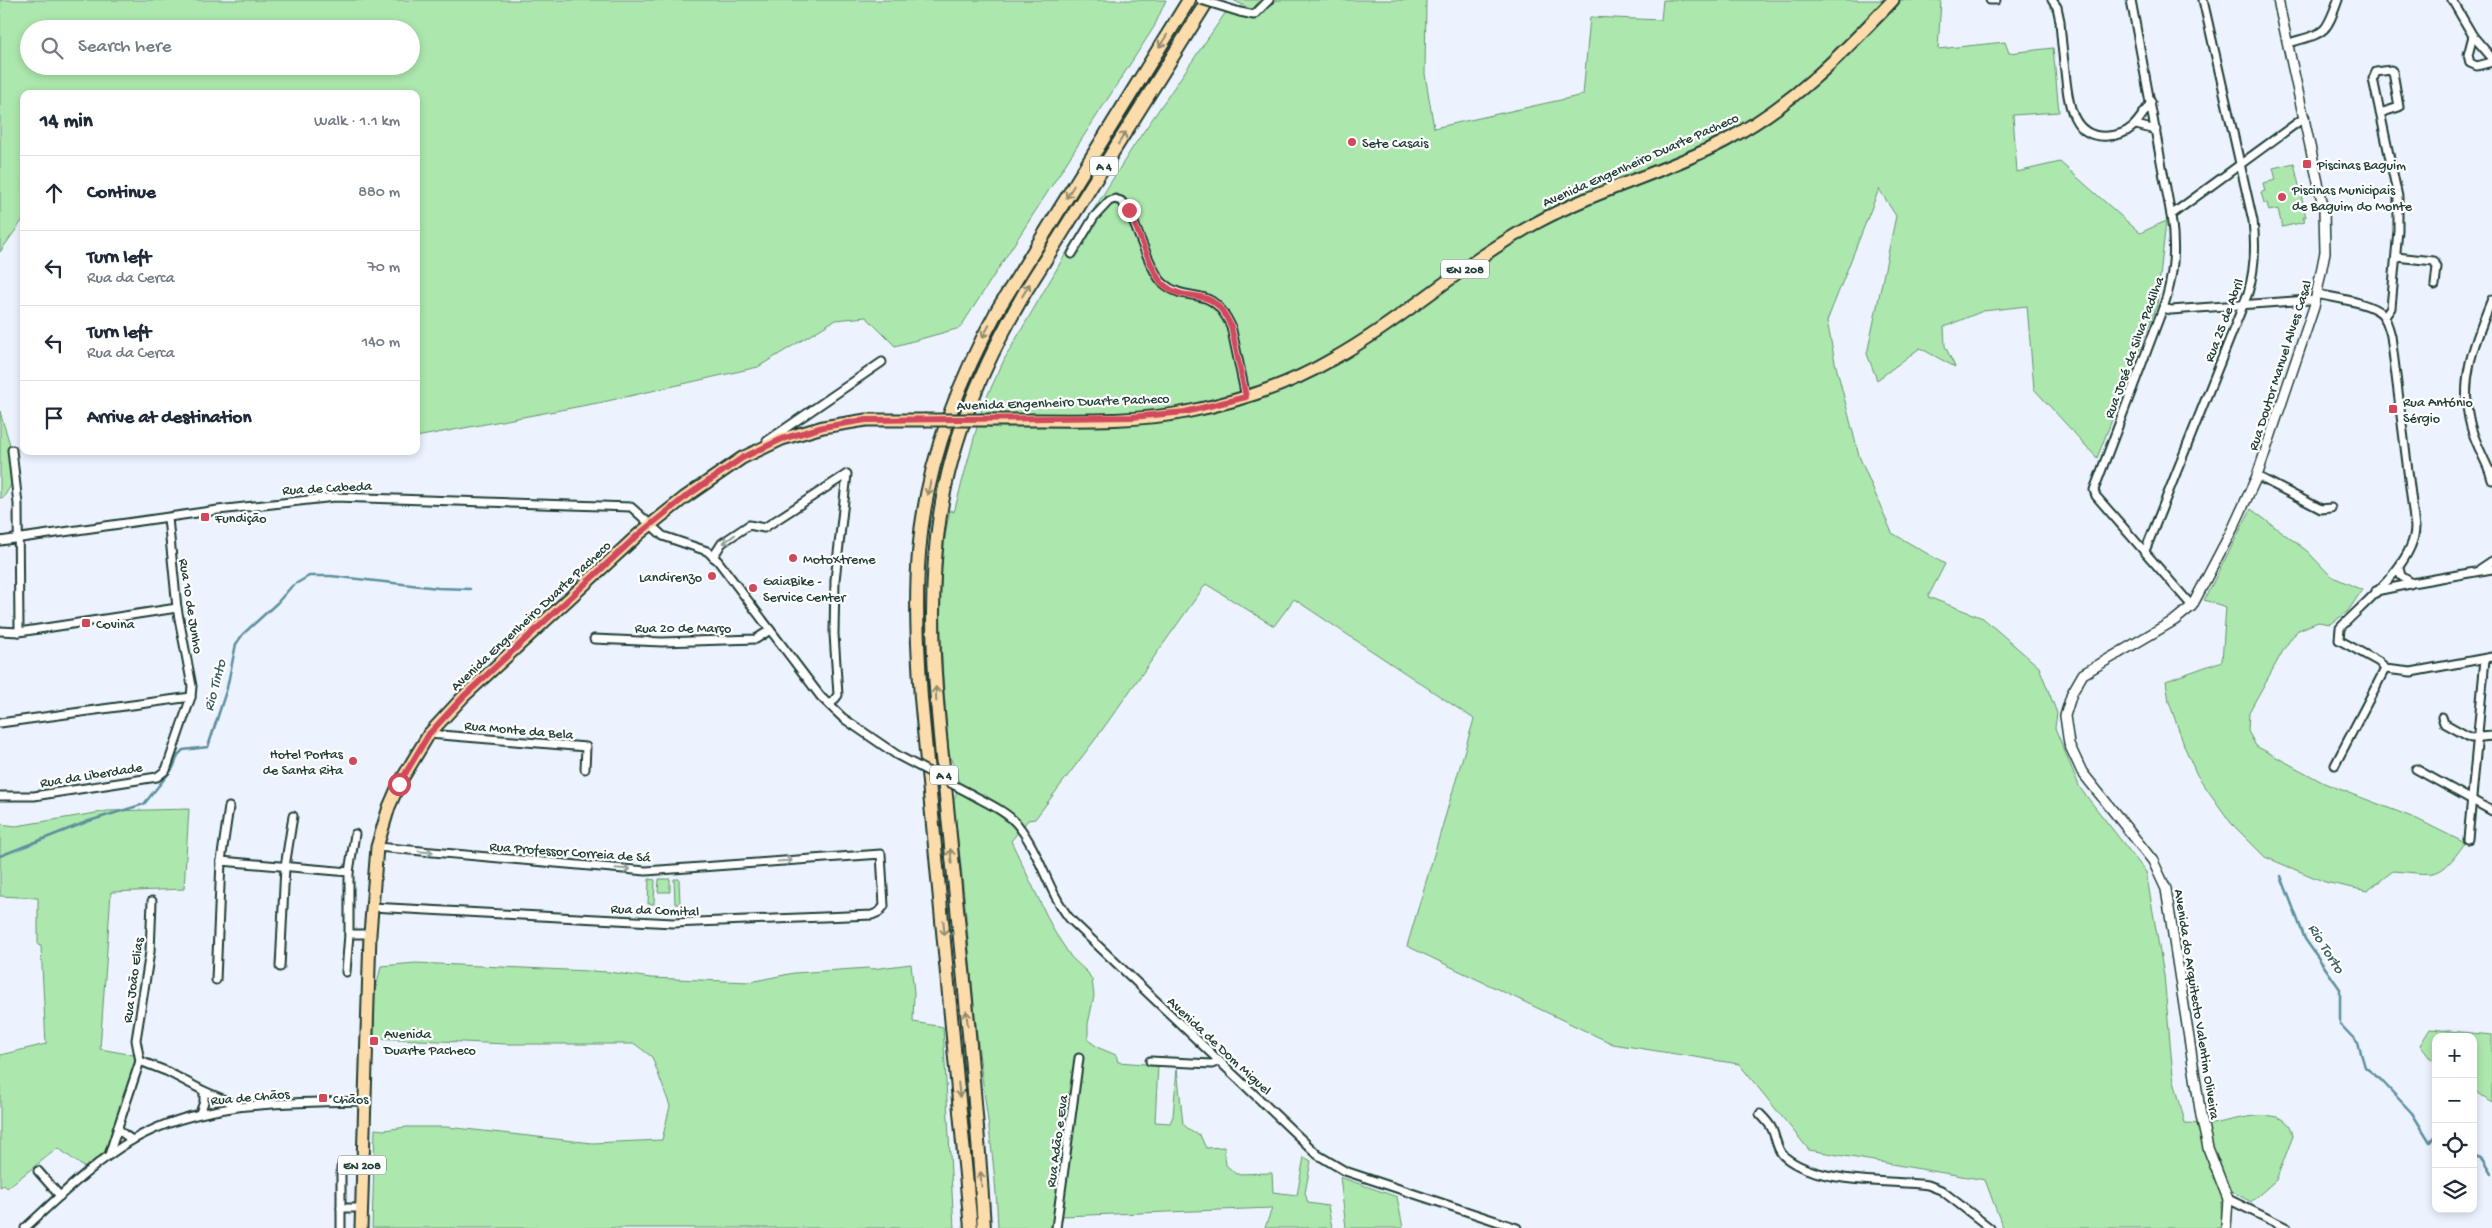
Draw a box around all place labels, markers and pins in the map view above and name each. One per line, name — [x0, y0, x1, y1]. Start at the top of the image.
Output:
marker: Sete Casais — [1346, 136, 1358, 148]
place label: Sete Casais — [1362, 136, 1429, 153]
marker: Piscinas Baguim — [2301, 158, 2313, 170]
place label: Piscinas Baguim — [2316, 158, 2406, 175]
place label: Piscinas Municipais de Baguim do Monte — [2291, 183, 2413, 216]
marker: Piscinas Municipais de Baguim do Monte — [2276, 191, 2288, 203]
place label: Rua António Sérgio — [2403, 395, 2473, 428]
marker: Rua António Sérgio — [2387, 403, 2399, 415]
marker: Fundição — [199, 511, 211, 523]
place label: Fundição — [214, 511, 266, 528]
marker: MotoXtreme — [787, 552, 799, 564]
place label: MotoXtreme — [803, 552, 876, 569]
place label: Landirenzo — [639, 570, 702, 587]
marker: Landirenzo — [706, 570, 718, 582]
place label: GaiaBike - Service Center — [763, 574, 847, 607]
marker: GaiaBike - Service Center — [747, 582, 759, 594]
marker: Covina — [80, 617, 92, 629]
place label: Covina — [96, 617, 136, 634]
place label: Hotel Portas de Santa Rita — [263, 747, 344, 780]
marker: Hotel Portas de Santa Rita — [347, 755, 359, 767]
place label: Avenida Duarte Pacheco — [383, 1027, 476, 1060]
marker: Avenida Duarte Pacheco — [368, 1035, 380, 1047]
marker: Chãos — [317, 1092, 329, 1104]
place label: Chãos — [333, 1092, 369, 1109]

